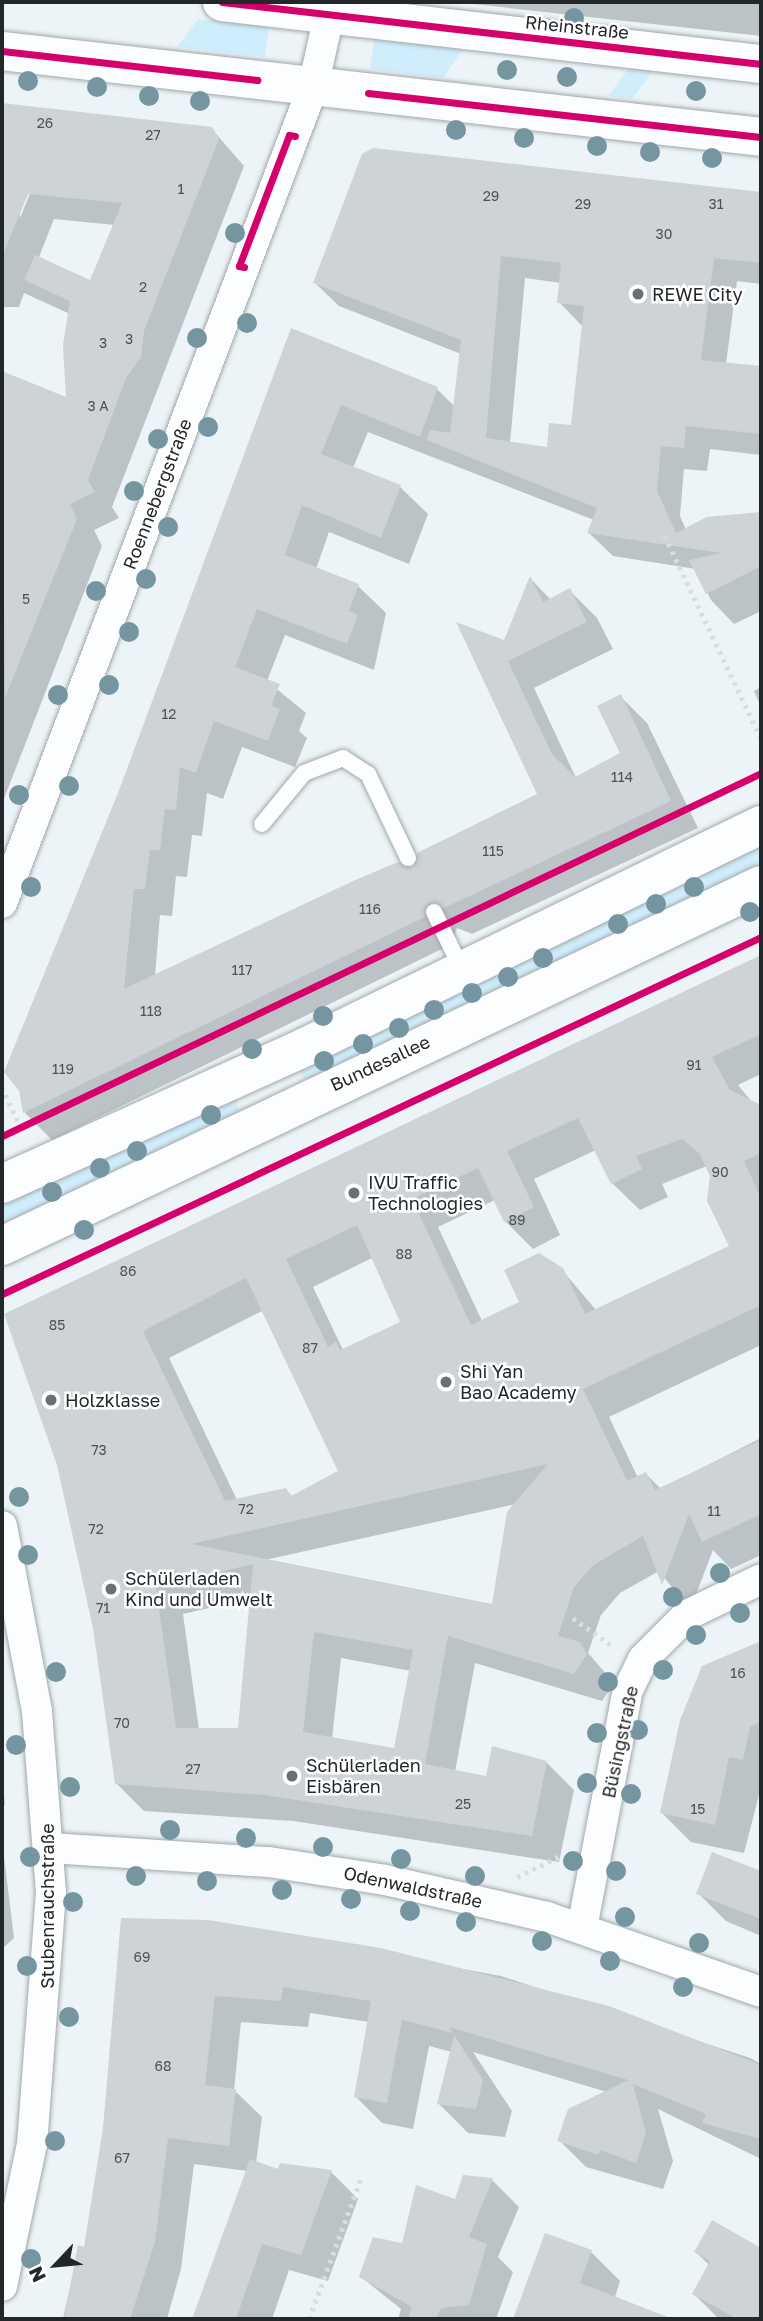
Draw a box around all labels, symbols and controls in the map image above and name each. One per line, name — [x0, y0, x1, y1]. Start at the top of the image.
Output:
street label: Rheinstraße — [524, 11, 630, 43]
house number: 26 — [37, 115, 53, 131]
house number: 27 — [145, 127, 161, 143]
house number: 1 — [178, 181, 184, 197]
house number: 29 — [483, 188, 499, 204]
house number: 29 — [575, 196, 591, 212]
house number: 31 — [709, 196, 723, 212]
house number: 30 — [656, 226, 672, 242]
house number: 2 — [139, 279, 147, 295]
place label: REWE City — [652, 283, 743, 305]
marker: REWE City — [630, 286, 646, 302]
house number: 3 — [125, 331, 133, 347]
house number: 3 — [99, 335, 107, 351]
house number: 3 A — [87, 398, 109, 414]
street label: Roennebergstraße — [118, 415, 196, 573]
house number: 5 — [22, 591, 30, 607]
house number: 12 — [162, 706, 176, 722]
house number: 114 — [611, 769, 633, 785]
house number: 115 — [482, 843, 504, 859]
house number: 116 — [359, 901, 381, 917]
house number: 117 — [232, 962, 252, 978]
house number: 118 — [140, 1003, 162, 1019]
street label: Bundesallee — [327, 1031, 433, 1095]
house number: 91 — [686, 1057, 702, 1073]
house number: 119 — [52, 1061, 74, 1077]
house number: 90 — [711, 1164, 729, 1180]
place label: IVU Traffic Technologies — [368, 1172, 483, 1214]
marker: IVU Traffic Technologies — [346, 1185, 362, 1201]
house number: 89 — [508, 1212, 526, 1228]
house number: 88 — [395, 1246, 413, 1262]
house number: 86 — [119, 1263, 137, 1279]
house number: 85 — [49, 1317, 65, 1333]
house number: 87 — [302, 1340, 318, 1356]
place label: Shi Yan Bao Academy — [460, 1361, 577, 1404]
marker: Shi Yan Bao Academy — [438, 1374, 454, 1390]
place label: Holzklasse — [65, 1389, 160, 1411]
marker: Holzklasse — [43, 1392, 59, 1408]
house number: 73 — [91, 1442, 107, 1458]
house number: 72 — [238, 1501, 254, 1517]
house number: 11 — [707, 1503, 721, 1519]
house number: 72 — [88, 1521, 104, 1537]
place label: Schülerladen Kind und Umwelt — [125, 1568, 273, 1610]
marker: Schülerladen Kind und Umwelt — [103, 1581, 119, 1597]
house number: 71 — [96, 1600, 110, 1616]
house number: 16 — [730, 1665, 746, 1681]
street label: Büsingstraße — [598, 1684, 642, 1800]
house number: 70 — [114, 1715, 130, 1731]
place label: Schülerladen Eisbären — [306, 1755, 421, 1798]
house number: 27 — [185, 1761, 201, 1777]
marker: Schülerladen Eisbären — [284, 1768, 300, 1784]
house number: 25 — [455, 1796, 471, 1812]
house number: 15 — [691, 1801, 705, 1817]
street label: Stubenrauchstraße — [36, 1823, 58, 1989]
street label: Odenwaldstraße — [342, 1862, 484, 1912]
house number: 69 — [134, 1949, 150, 1965]
house number: 68 — [154, 2058, 172, 2074]
house number: 67 — [114, 2150, 130, 2166]
north arrow — [21, 2230, 91, 2300]
text: N — [23, 2263, 50, 2286]

